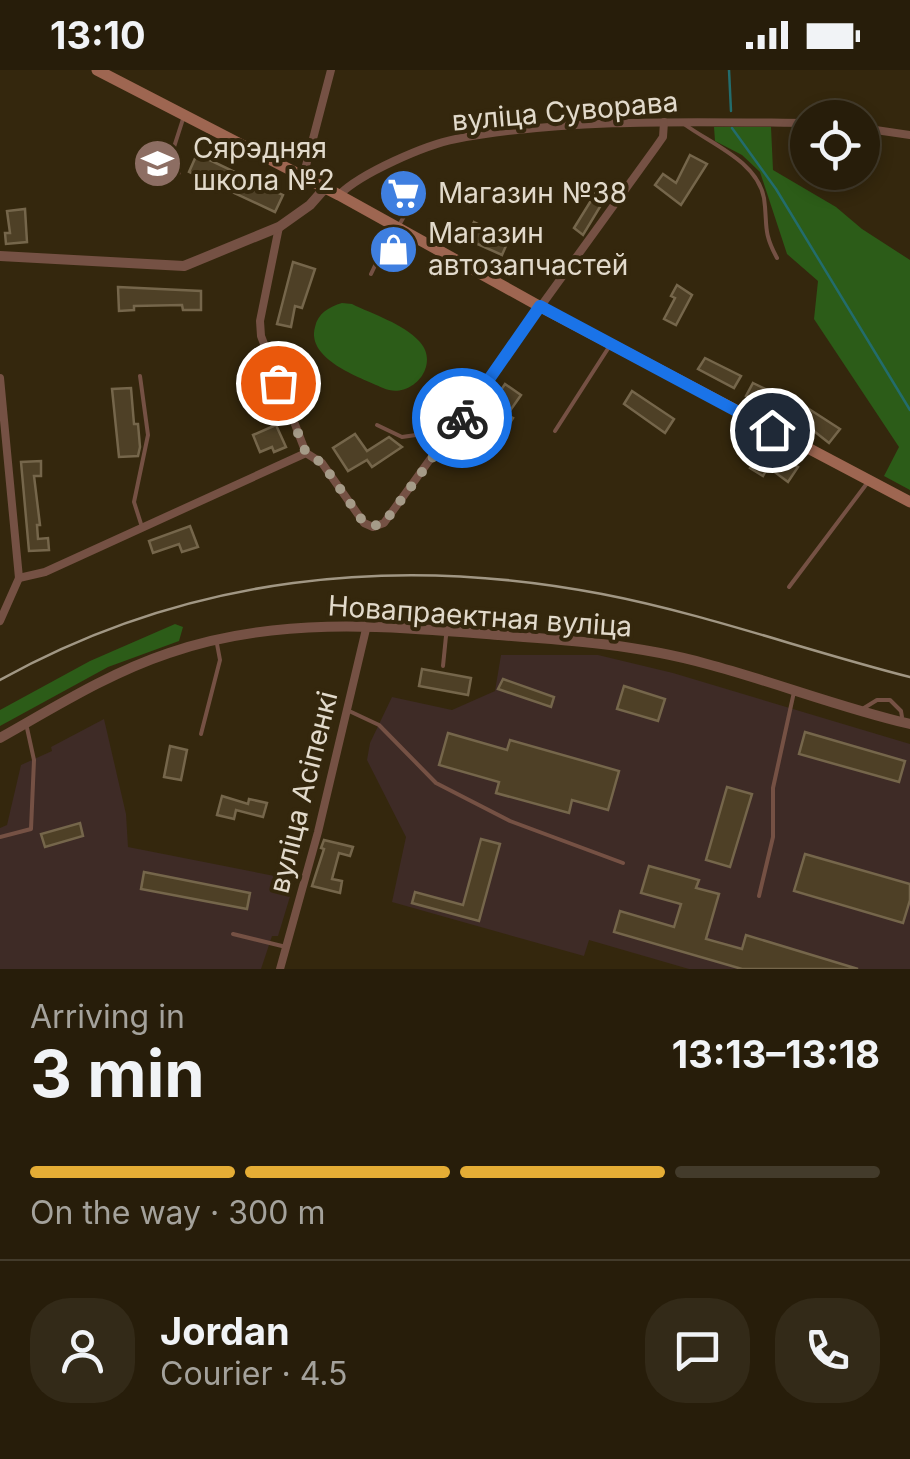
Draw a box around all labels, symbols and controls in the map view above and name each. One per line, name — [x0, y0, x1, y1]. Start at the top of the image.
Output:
text: 13:10 — [50, 12, 146, 58]
street label: вуліца Суворава — [450, 84, 680, 138]
map controls — [790, 100, 880, 190]
button: locate — [790, 100, 880, 190]
place label: Сярэдняя школа №2 — [193, 131, 335, 197]
school or university icon: Сярэдняя школа №2 — [132, 138, 184, 190]
supermarket icon: Магазин №38 — [377, 167, 429, 219]
place label: Магазин №38 — [438, 176, 627, 210]
place label: Магазин автозапчастей — [428, 216, 628, 282]
shop icon: Магазин автозапчастей — [367, 223, 419, 275]
pin — [236, 341, 321, 426]
icon: bag — [251, 356, 306, 411]
courier — [412, 368, 512, 468]
pin — [730, 388, 815, 473]
icon: bike — [435, 391, 490, 446]
icon: home — [745, 403, 800, 458]
street label: Новапраектная вуліца — [327, 588, 633, 644]
street label: вуліца Асіпенкі — [261, 688, 345, 896]
text: Arriving in — [30, 997, 185, 1036]
text: 13:13–13:18 — [672, 1031, 880, 1077]
text: 3 min — [30, 1034, 205, 1113]
text: On the way · 300 m — [30, 1193, 325, 1232]
button: person — [30, 1298, 135, 1403]
button: chat — [645, 1298, 750, 1403]
button: phone — [775, 1298, 880, 1403]
text: Jordan — [160, 1308, 290, 1354]
text: Courier · 4.5 — [160, 1354, 348, 1393]

